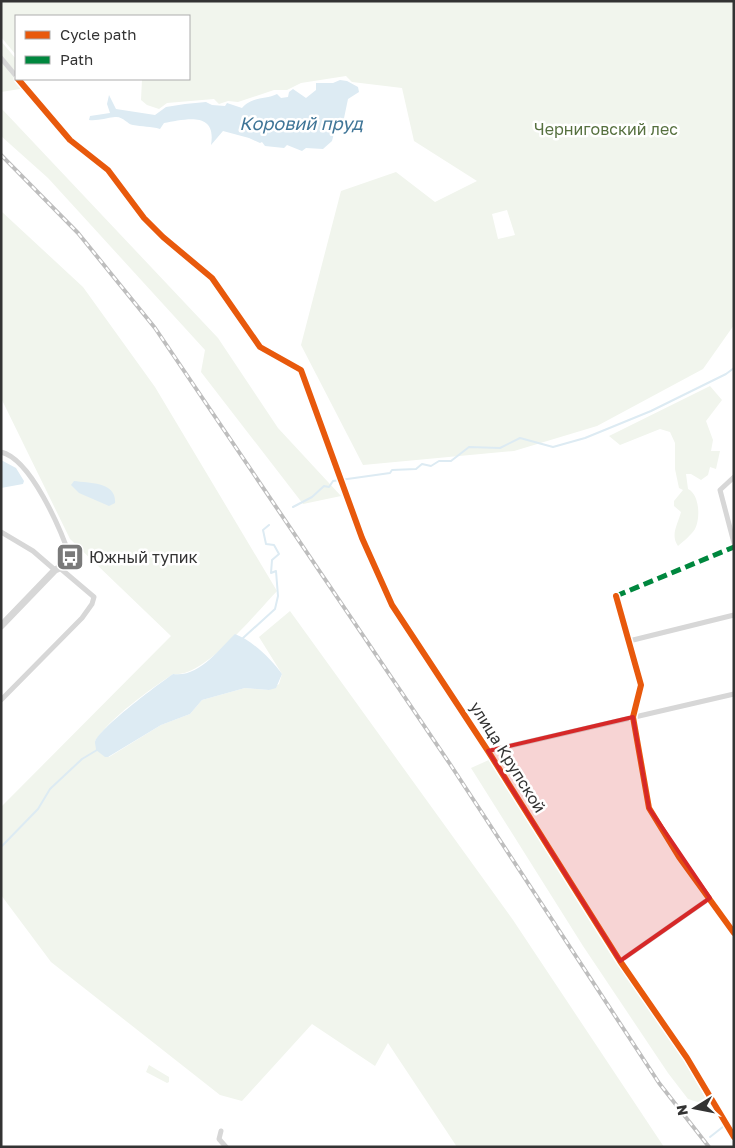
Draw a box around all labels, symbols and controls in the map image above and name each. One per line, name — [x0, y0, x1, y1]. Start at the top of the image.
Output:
legend — [15, 15, 190, 80]
text: Cycle path — [60, 25, 136, 43]
text: Path — [60, 50, 93, 68]
water label: Коровий пруд — [239, 112, 364, 134]
park label: Черниговский лес — [534, 119, 678, 139]
bus stop icon: Южный тупик — [55, 542, 85, 572]
place label: Южный тупик — [89, 547, 198, 567]
street label: улица Крупской — [466, 698, 550, 816]
north arrow — [670, 1083, 720, 1133]
text: N — [672, 1104, 691, 1117]

